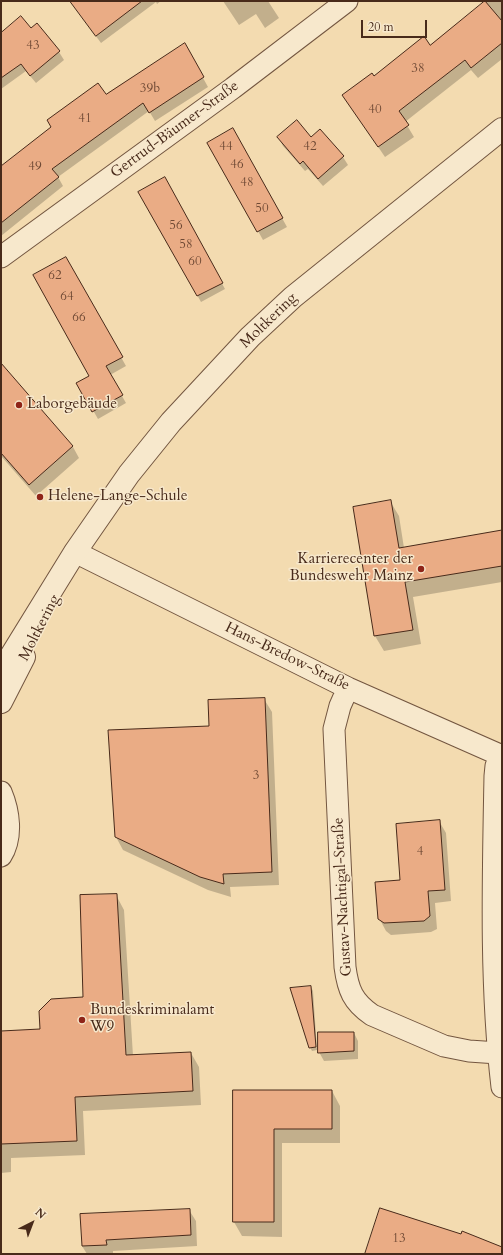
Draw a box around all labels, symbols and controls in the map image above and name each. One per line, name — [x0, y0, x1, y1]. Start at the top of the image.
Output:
scale bar — [363, 12, 429, 38]
text: 20 m — [368, 19, 394, 35]
house number: 43 — [26, 38, 40, 54]
house number: 38 — [411, 61, 425, 77]
street label: Gertrud-Bäumer-Straße — [107, 77, 243, 183]
house number: 39b — [140, 81, 160, 97]
house number: 40 — [368, 102, 382, 118]
house number: 41 — [78, 111, 92, 127]
house number: 44 — [219, 139, 233, 155]
house number: 42 — [303, 139, 317, 155]
house number: 46 — [230, 157, 244, 173]
house number: 49 — [28, 159, 42, 175]
house number: 48 — [240, 175, 254, 191]
house number: 50 — [255, 201, 269, 217]
house number: 56 — [169, 218, 183, 234]
house number: 58 — [179, 237, 193, 253]
house number: 60 — [188, 254, 202, 270]
house number: 62 — [48, 268, 62, 284]
house number: 64 — [60, 289, 74, 305]
street label: Moltkering — [237, 289, 301, 353]
house number: 66 — [72, 310, 86, 326]
place label: Laborgebäude — [27, 396, 117, 414]
marker: Laborgebäude — [14, 400, 24, 410]
place label: Helene-Lange-Schule — [48, 488, 187, 506]
marker: Helene-Lange-Schule — [35, 492, 45, 502]
place label: Karrierecenter der Bundeswehr Mainz — [290, 551, 413, 586]
marker: Karrierecenter der Bundeswehr Mainz — [416, 564, 426, 574]
street label: Moltkering — [16, 592, 64, 664]
street label: Hans-Bredow-Straße — [222, 619, 352, 695]
house number: 3 — [253, 768, 259, 784]
street label: Gustav-Nachtigal-Straße — [330, 817, 356, 977]
house number: 4 — [417, 844, 423, 860]
place label: Bundeskriminalamt W9 — [90, 1002, 214, 1037]
marker: Bundeskriminalamt W9 — [77, 1015, 87, 1025]
north arrow — [12, 1203, 52, 1243]
text: N — [32, 1205, 49, 1222]
house number: 13 — [392, 1231, 406, 1247]

